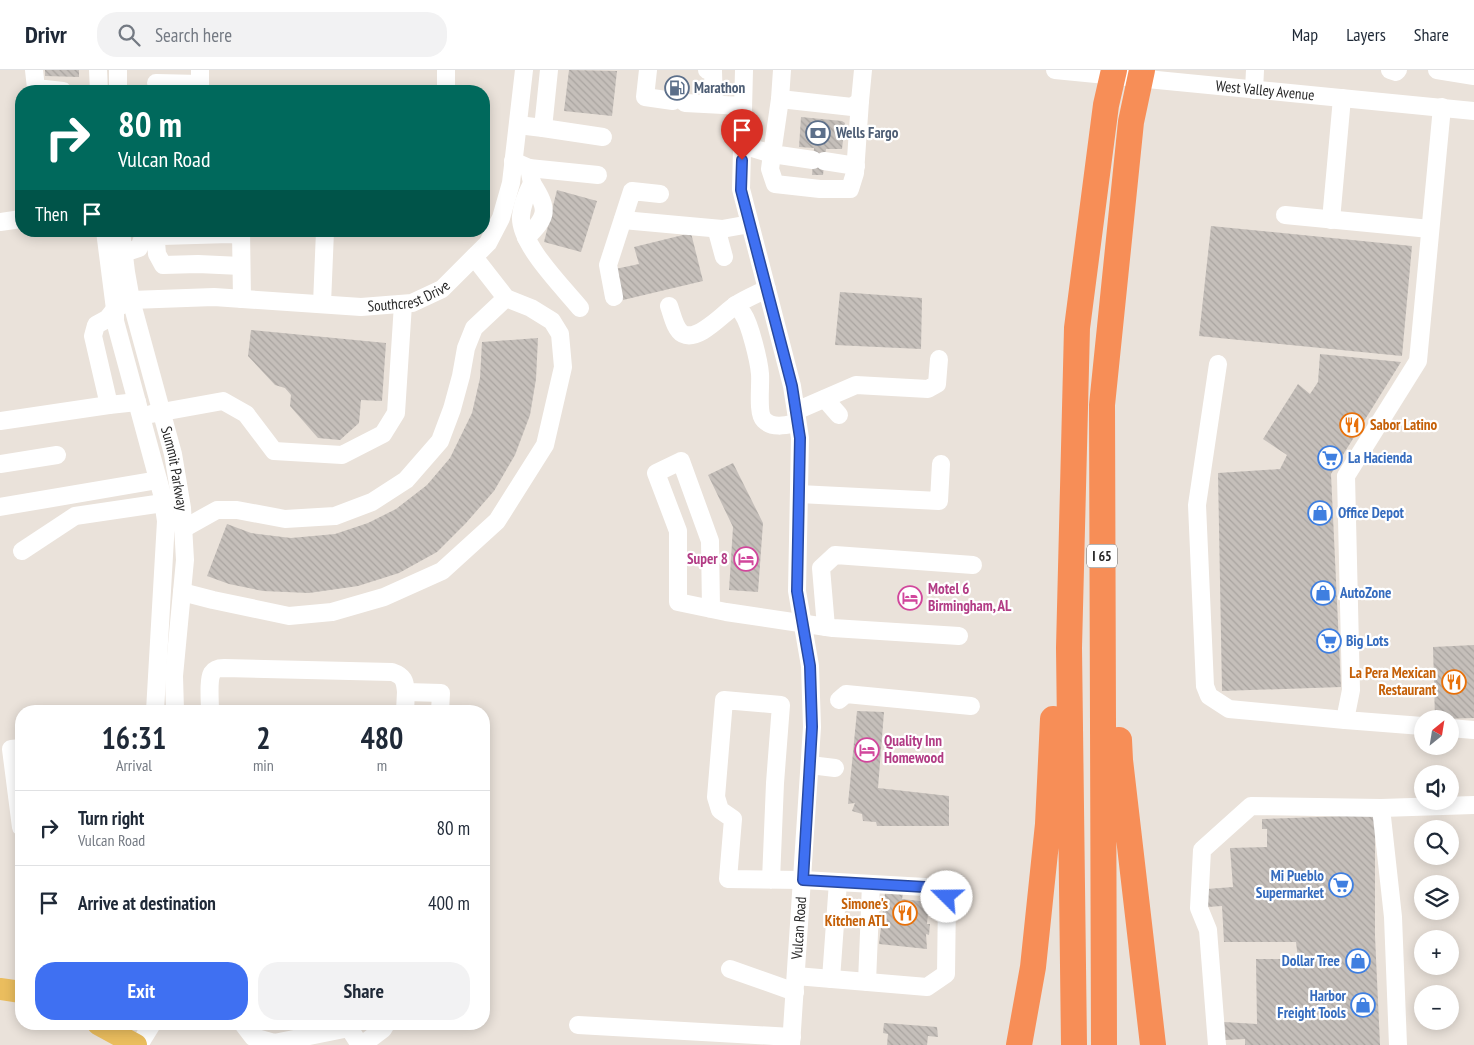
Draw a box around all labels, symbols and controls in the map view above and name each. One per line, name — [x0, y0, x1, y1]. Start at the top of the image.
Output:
search box — [97, 12, 447, 57]
text: Drivr — [25, 19, 67, 50]
icon: search — [115, 21, 143, 49]
text: Search here — [155, 23, 232, 47]
text: Map — [1292, 23, 1318, 46]
text: Layers — [1346, 23, 1386, 46]
text: Share — [1414, 23, 1449, 46]
fuel station icon: Marathon — [664, 75, 690, 101]
street label: West Valley Avenue — [1215, 76, 1315, 104]
place label: Marathon — [694, 78, 746, 97]
text: 80 m — [118, 101, 182, 147]
icon: right — [35, 105, 100, 170]
pin — [721, 109, 763, 160]
icon: arrive — [728, 116, 756, 144]
bank icon: Wells Fargo — [805, 120, 831, 146]
place label: Wells Fargo — [835, 123, 899, 142]
text: Vulcan Road — [118, 145, 210, 173]
icon: arrive — [78, 200, 106, 228]
text: Then — [35, 202, 68, 226]
street label: Southcrest Drive — [367, 276, 454, 315]
restaurant icon: Sabor Latino — [1339, 412, 1365, 438]
place label: Sabor Latino — [1370, 415, 1438, 434]
street label: Summit Parkway — [157, 424, 192, 512]
supermarket icon: La Hacienda — [1317, 445, 1343, 471]
place label: La Hacienda — [1348, 448, 1412, 467]
shop icon: Office Depot — [1307, 500, 1333, 526]
place label: Office Depot — [1338, 503, 1405, 522]
road number: I 65 — [1087, 544, 1117, 568]
hotel icon: Super 8 — [733, 546, 759, 572]
place label: Super 8 — [687, 549, 728, 568]
place label: Motel 6 Birmingham, AL — [928, 579, 1012, 615]
shop icon: AutoZone — [1310, 580, 1336, 606]
place label: AutoZone — [1339, 583, 1391, 602]
hotel icon: Motel 6 Birmingham, AL — [897, 585, 923, 611]
supermarket icon: Big Lots — [1316, 628, 1342, 654]
place label: Big Lots — [1346, 631, 1389, 650]
place label: La Pera Mexican Restaurant — [1349, 663, 1437, 699]
restaurant icon: La Pera Mexican Restaurant — [1441, 669, 1467, 695]
north arrow — [1414, 710, 1459, 755]
map controls — [1414, 710, 1459, 1030]
text: 16:31 — [102, 718, 166, 757]
text: 2 — [256, 718, 271, 757]
text: 480 — [360, 718, 403, 757]
place label: Quality Inn Homewood — [884, 731, 944, 767]
hotel icon: Quality Inn Homewood — [854, 737, 880, 763]
text: Arrival — [116, 755, 152, 775]
text: min — [253, 755, 274, 775]
text: m — [377, 755, 387, 775]
button: sound — [1414, 765, 1459, 810]
text: Turn right — [78, 806, 144, 830]
icon: right — [35, 814, 63, 842]
text: 80 m — [437, 816, 470, 840]
button: search — [1414, 820, 1459, 865]
text: Vulcan Road — [78, 830, 145, 850]
place label: Mi Pueblo Supermarket — [1256, 866, 1325, 902]
position arrow — [920, 870, 972, 922]
supermarket icon: Mi Pueblo Supermarket — [1328, 872, 1354, 898]
button: layers — [1414, 875, 1459, 920]
icon: arrive — [35, 889, 63, 917]
text: Arrive at destination — [78, 891, 216, 915]
text: 400 m — [428, 891, 470, 915]
place label: Simone's Kitchen ATL — [825, 894, 889, 930]
street label: Vulcan Road — [787, 896, 810, 961]
restaurant icon: Simone's Kitchen ATL — [892, 900, 918, 926]
button: + — [1414, 930, 1459, 975]
shop icon: Dollar Tree — [1345, 948, 1371, 974]
place label: Dollar Tree — [1282, 951, 1340, 970]
button: Exit — [35, 962, 248, 1020]
button: Share — [258, 962, 470, 1020]
button: − — [1414, 985, 1459, 1030]
place label: Harbor Freight Tools — [1277, 986, 1347, 1022]
shop icon: Harbor Freight Tools — [1350, 992, 1376, 1018]

